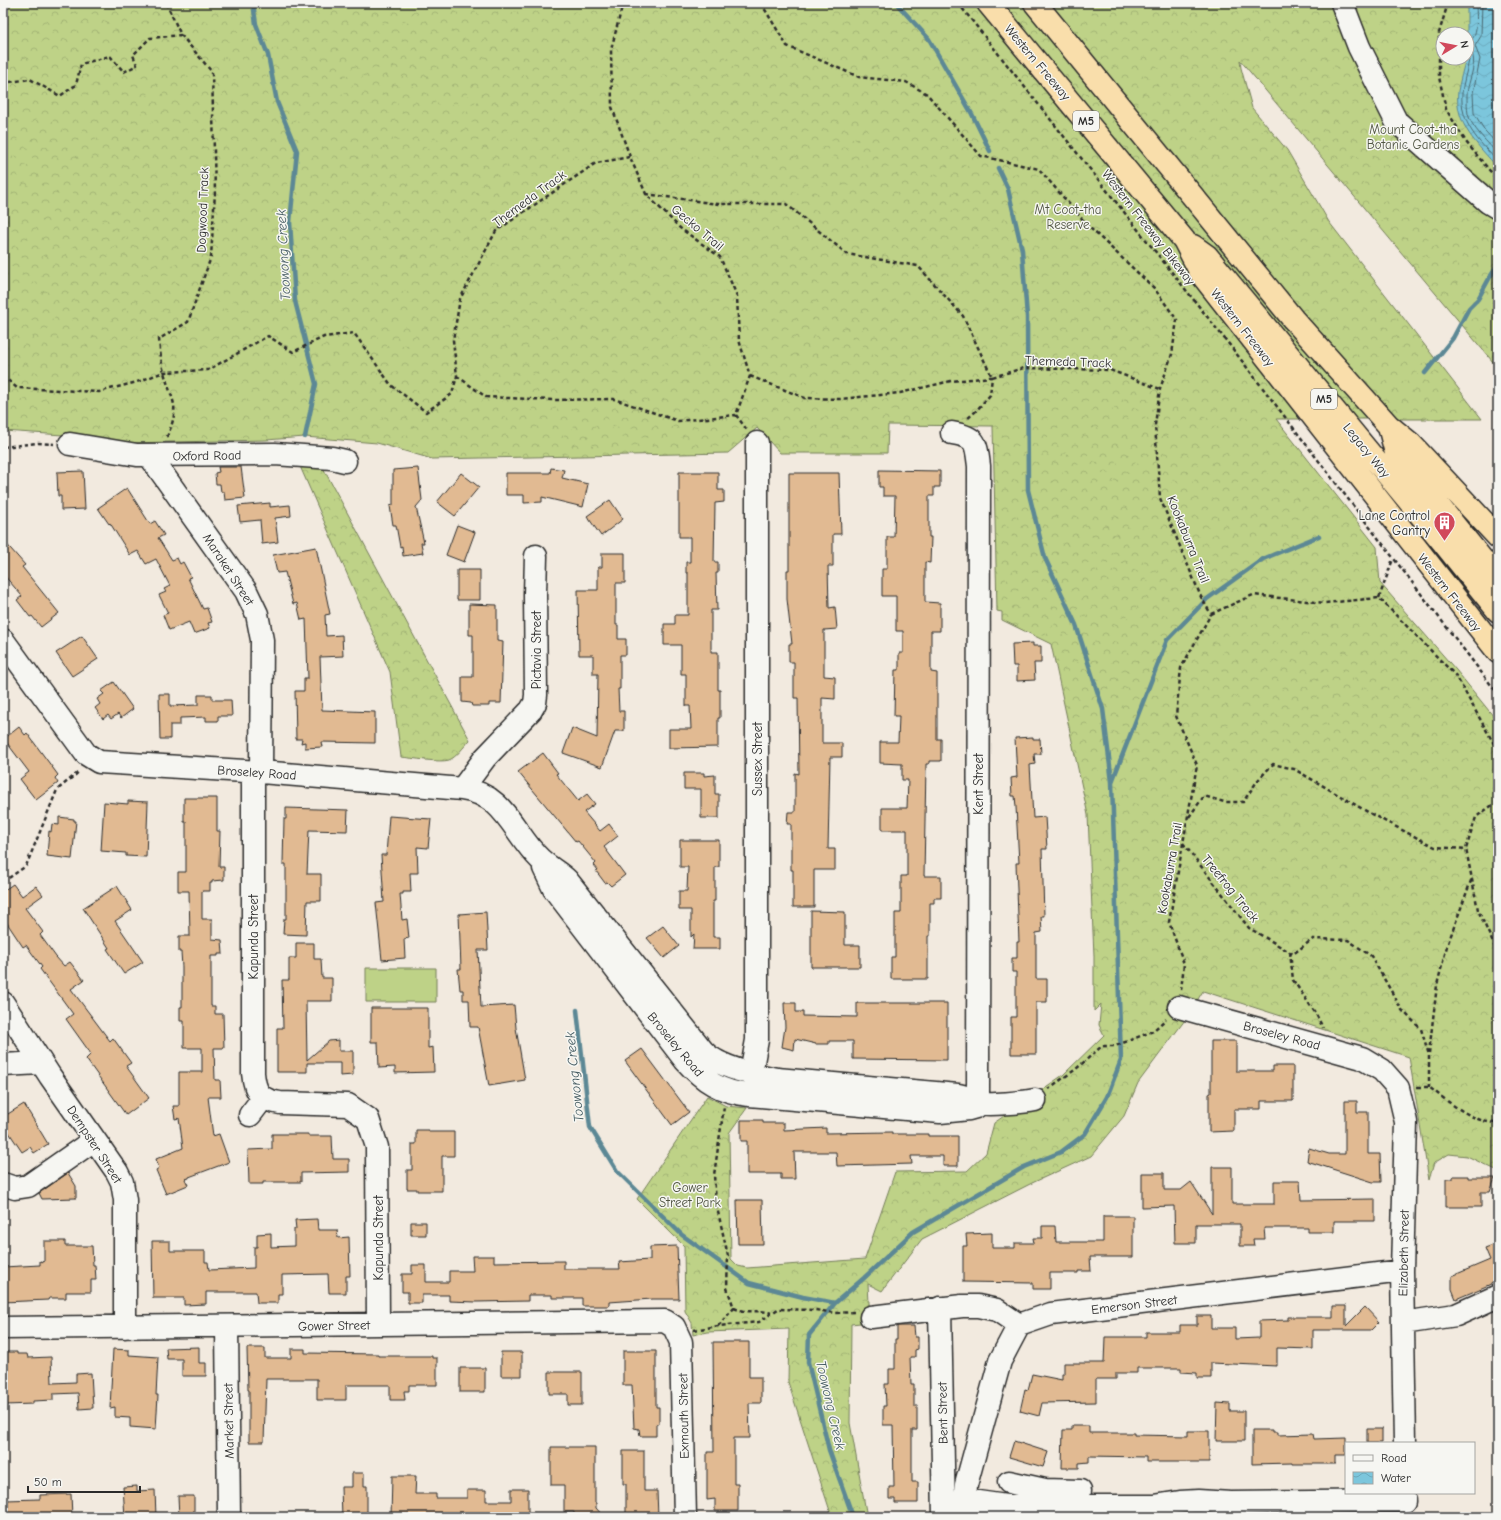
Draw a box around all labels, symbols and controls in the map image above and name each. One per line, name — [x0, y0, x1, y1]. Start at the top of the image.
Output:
street label: Western Freeway — [1002, 21, 1074, 103]
north arrow — [1435, 26, 1475, 66]
text: N — [1457, 40, 1471, 49]
road number: M5 — [1073, 111, 1099, 131]
park label: Mount Coot-tha Botanic Gardens — [1367, 122, 1459, 152]
street label: Dogwood Track — [194, 166, 212, 253]
street label: Themeda Track — [490, 167, 569, 230]
street label: Western Freeway Bikeway — [1099, 167, 1198, 288]
street label: Gecko Trail — [669, 201, 727, 254]
park label: Mt Coot-tha Reserve — [1035, 202, 1101, 232]
water label: Toowong Creek — [273, 209, 294, 301]
street label: Western Freeway — [1208, 286, 1278, 369]
street label: Themeda Track — [1025, 352, 1112, 371]
road number: M5 — [1311, 389, 1337, 409]
street label: Legacy Way — [1340, 420, 1393, 481]
street label: Oxford Road — [172, 447, 242, 464]
street label: Kookaburra Trail — [1164, 493, 1213, 585]
place label: Lane Control Gantry — [1359, 508, 1430, 538]
building icon: Lane Control Gantry — [1432, 509, 1458, 542]
street label: Maraket Street — [200, 531, 258, 609]
street label: Western Freeway — [1415, 551, 1485, 634]
street label: Pictavia Street — [529, 609, 544, 689]
street label: Sussex Street — [750, 721, 765, 796]
street label: Kent Street — [971, 752, 986, 815]
street label: Broseley Road — [217, 762, 297, 783]
street label: Kookaburra Trail — [1154, 821, 1185, 915]
street label: Treefrog Track — [1199, 852, 1263, 926]
street label: Kapunda Street — [246, 893, 261, 980]
street label: Broseley Road — [644, 1009, 707, 1079]
street label: Broseley Road — [1242, 1018, 1322, 1053]
water label: Toowong Creek — [561, 1031, 588, 1123]
street label: Dempster Street — [64, 1103, 126, 1187]
park label: Gower Street Park — [659, 1180, 722, 1210]
street label: Kapunda Street — [371, 1194, 386, 1281]
street label: Elizabeth Street — [1395, 1208, 1412, 1297]
street label: Emerson Street — [1090, 1292, 1179, 1317]
street label: Gower Street — [298, 1317, 372, 1334]
water label: Toowong Creek — [812, 1359, 849, 1452]
street label: Exmouth Street — [675, 1372, 692, 1459]
street label: Bent Street — [934, 1380, 951, 1444]
street label: Market Street — [220, 1382, 237, 1459]
legend — [1345, 1442, 1475, 1494]
text: Road — [1381, 1451, 1407, 1465]
scale bar — [28, 1468, 140, 1494]
text: Water — [1381, 1471, 1411, 1485]
text: 50 m — [34, 1475, 62, 1489]

